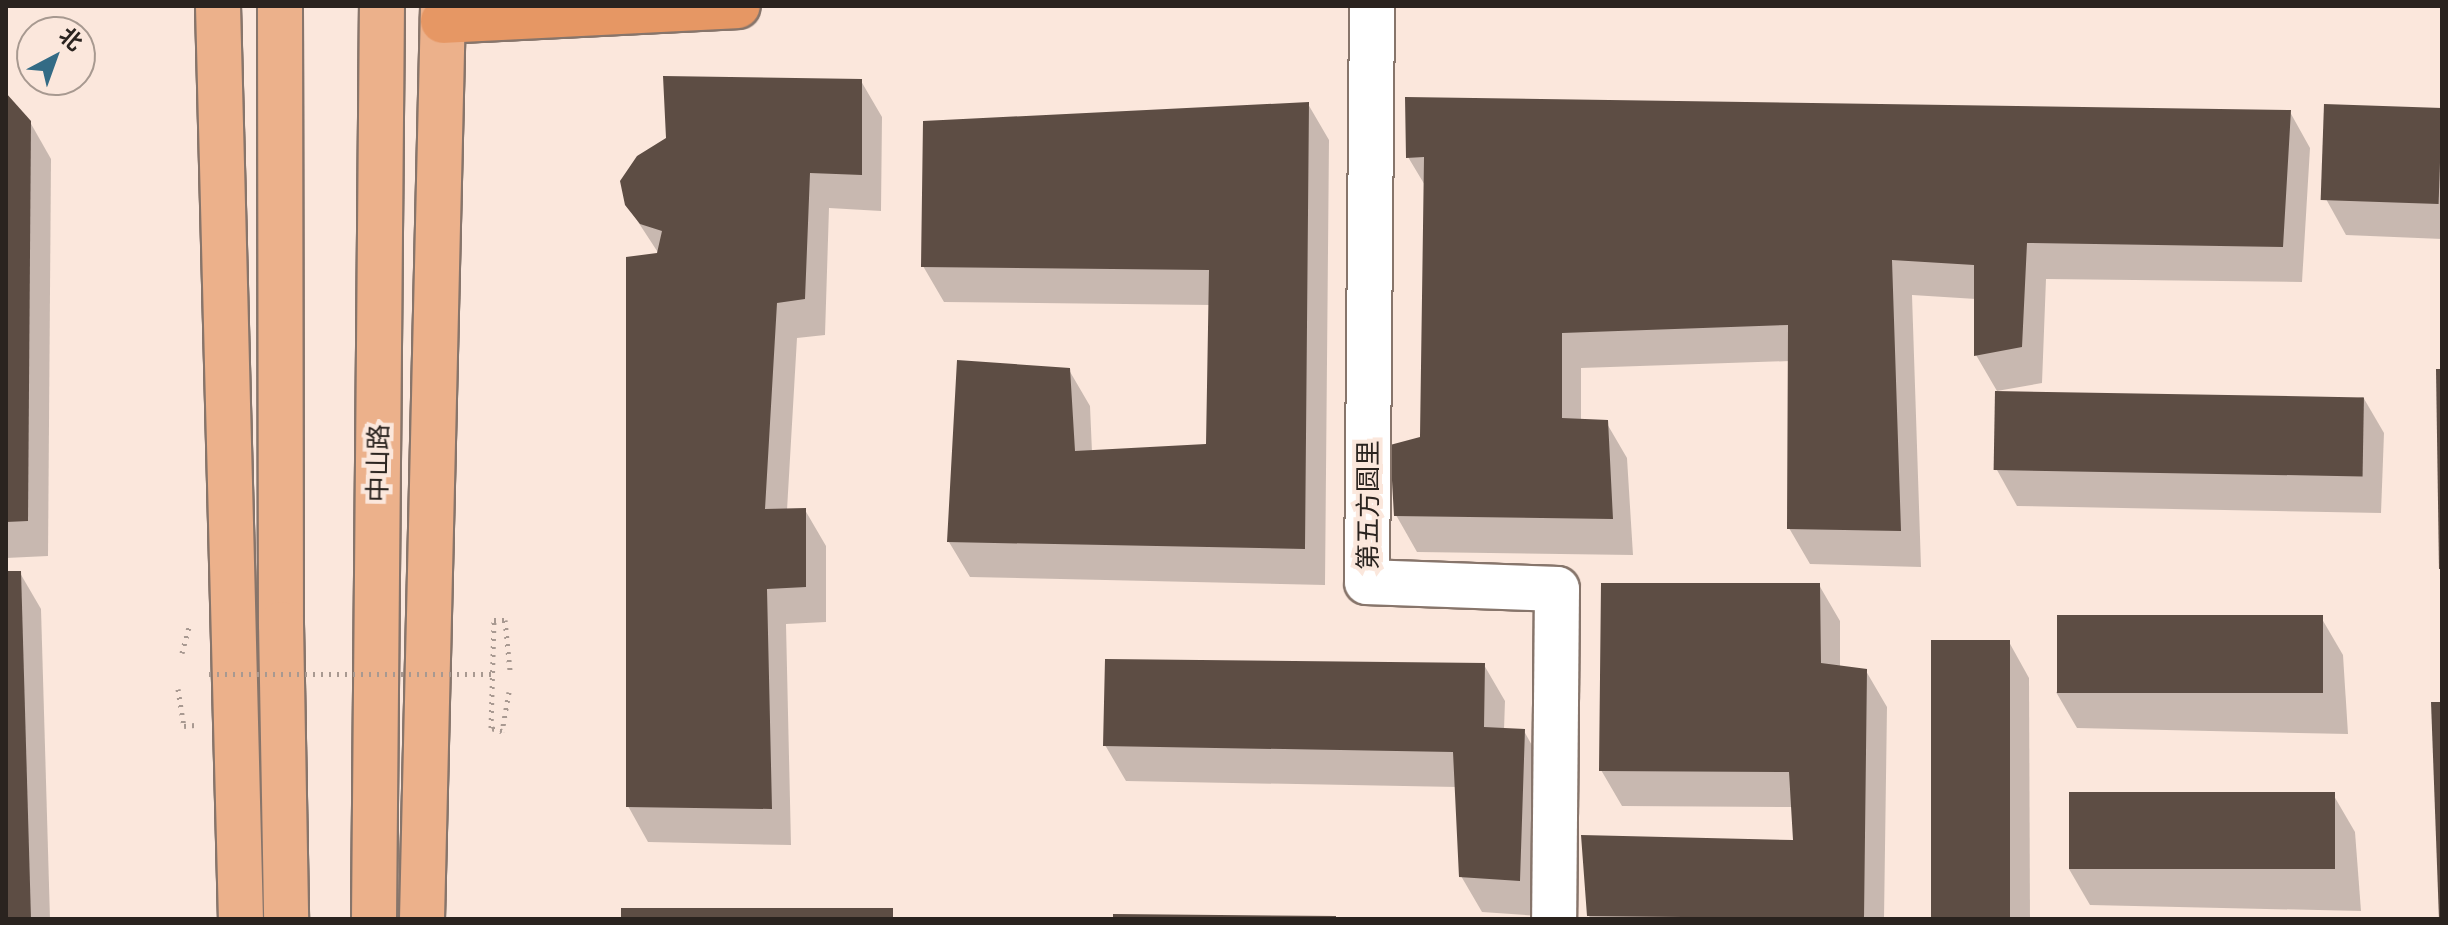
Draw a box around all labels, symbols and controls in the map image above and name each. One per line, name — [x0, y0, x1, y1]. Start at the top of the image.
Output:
north arrow — [16, 16, 96, 96]
text: 北 — [54, 22, 88, 56]
street label: 中山路 — [363, 424, 395, 502]
street label: 第五方圆里 — [1353, 440, 1385, 570]

